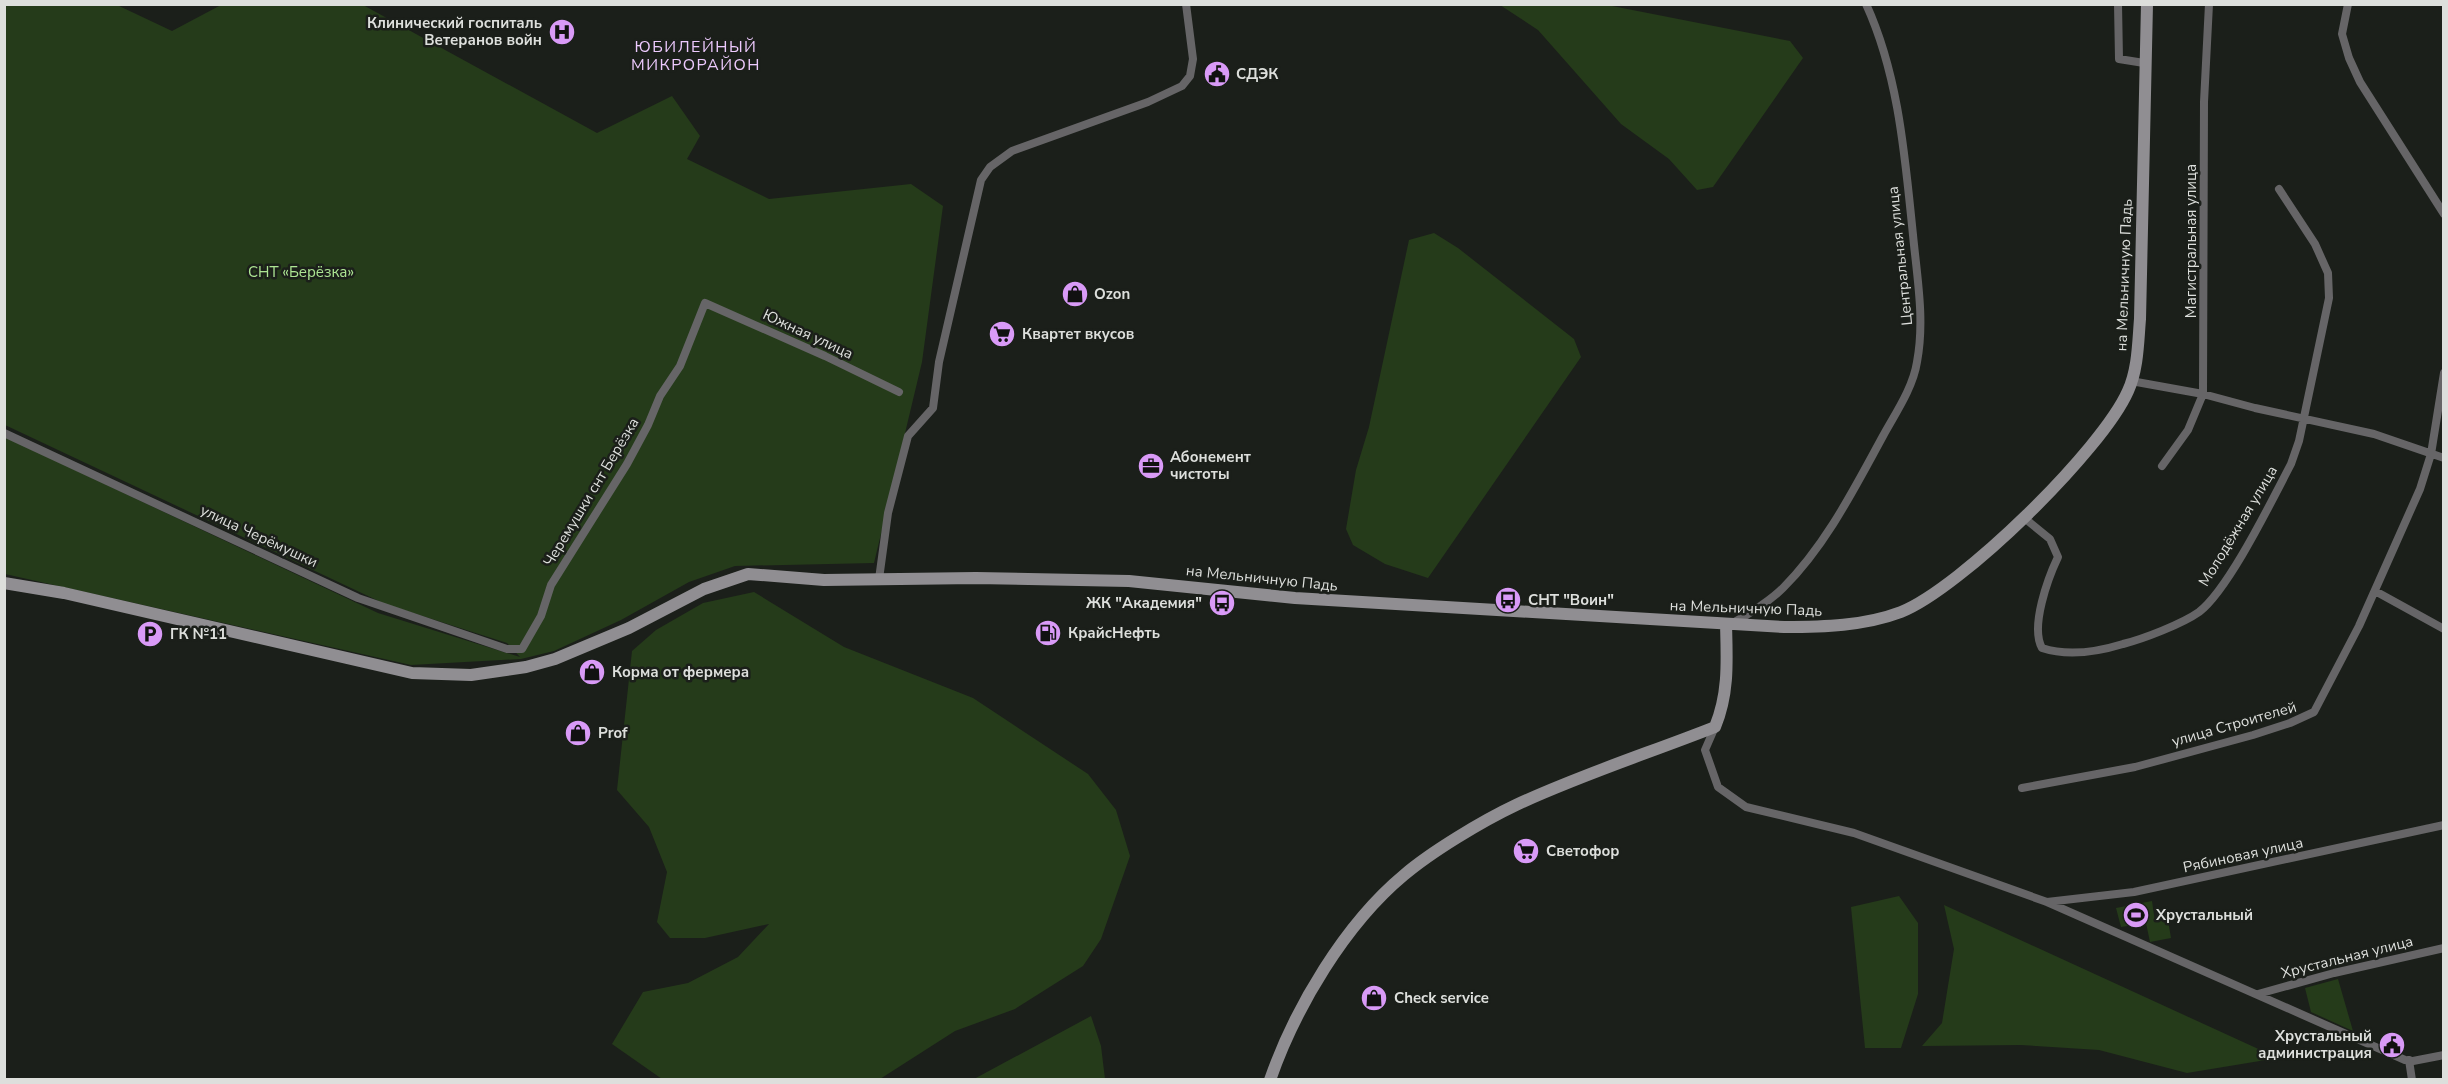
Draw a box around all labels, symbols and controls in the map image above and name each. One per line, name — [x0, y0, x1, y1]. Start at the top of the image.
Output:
place label: Клинический госпиталь Ветеранов войн — [367, 13, 542, 50]
hospital icon: Клинический госпиталь Ветеранов войн — [547, 17, 577, 47]
district label: ЮБИЛЕЙНЫЙ МИКРОРАЙОН — [631, 36, 761, 76]
public building icon: СДЭК — [1202, 59, 1232, 89]
place label: СДЭК — [1236, 64, 1279, 84]
street label: Магистральная улица — [2181, 164, 2201, 318]
street label: Центральная улица — [1883, 185, 1917, 327]
street label: на Мельничную Падь — [2111, 198, 2137, 352]
park label: СНТ «Берёзка» — [248, 262, 354, 282]
shop icon: Ozon — [1060, 279, 1090, 309]
place label: Ozon — [1094, 284, 1130, 304]
street label: Южная улица — [760, 304, 856, 364]
supermarket icon: Квартет вкусов — [987, 319, 1017, 349]
place label: Квартет вкусов — [1022, 324, 1134, 344]
street label: Черемушки снт Берёзка — [539, 414, 643, 570]
place label: Абонемент чистоты — [1170, 447, 1251, 484]
office icon: Абонемент чистоты — [1136, 451, 1166, 481]
street label: Молодёжная улица — [2194, 462, 2282, 590]
street label: улица Черёмушки — [197, 500, 321, 572]
street label: на Мельничную Падь — [1185, 560, 1339, 596]
bus stop icon: СНТ "Воин" — [1493, 585, 1523, 615]
bus stop icon: ЖК "Академия" — [1207, 588, 1237, 618]
place label: СНТ "Воин" — [1528, 590, 1614, 610]
place label: ЖК "Академия" — [1086, 593, 1202, 613]
street label: на Мельничную Падь — [1669, 595, 1823, 621]
fuel station icon: КрайсНефть — [1033, 618, 1063, 648]
parking icon: ГК №11 — [135, 619, 165, 649]
place label: КрайсНефть — [1068, 623, 1160, 643]
place label: ГК №11 — [170, 624, 227, 644]
shop icon: Корма от фермера — [577, 657, 607, 687]
place label: Корма от фермера — [612, 662, 749, 682]
street label: улица Строителей — [2169, 697, 2299, 751]
shop icon: Prof — [563, 718, 593, 748]
place label: Prof — [598, 723, 628, 743]
street label: Рябиновая улица — [2181, 833, 2305, 877]
supermarket icon: Светофор — [1511, 836, 1541, 866]
place label: Светофор — [1546, 841, 1620, 861]
sports icon: Хрустальный — [2121, 900, 2151, 930]
place label: Хрустальный — [2155, 905, 2253, 925]
street label: Хрустальная улица — [2279, 931, 2415, 983]
shop icon: Check service — [1359, 983, 1389, 1013]
place label: Check service — [1394, 988, 1489, 1008]
place label: Хрустальный администрация — [2258, 1026, 2372, 1063]
public building icon: Хрустальный администрация — [2377, 1030, 2407, 1060]

